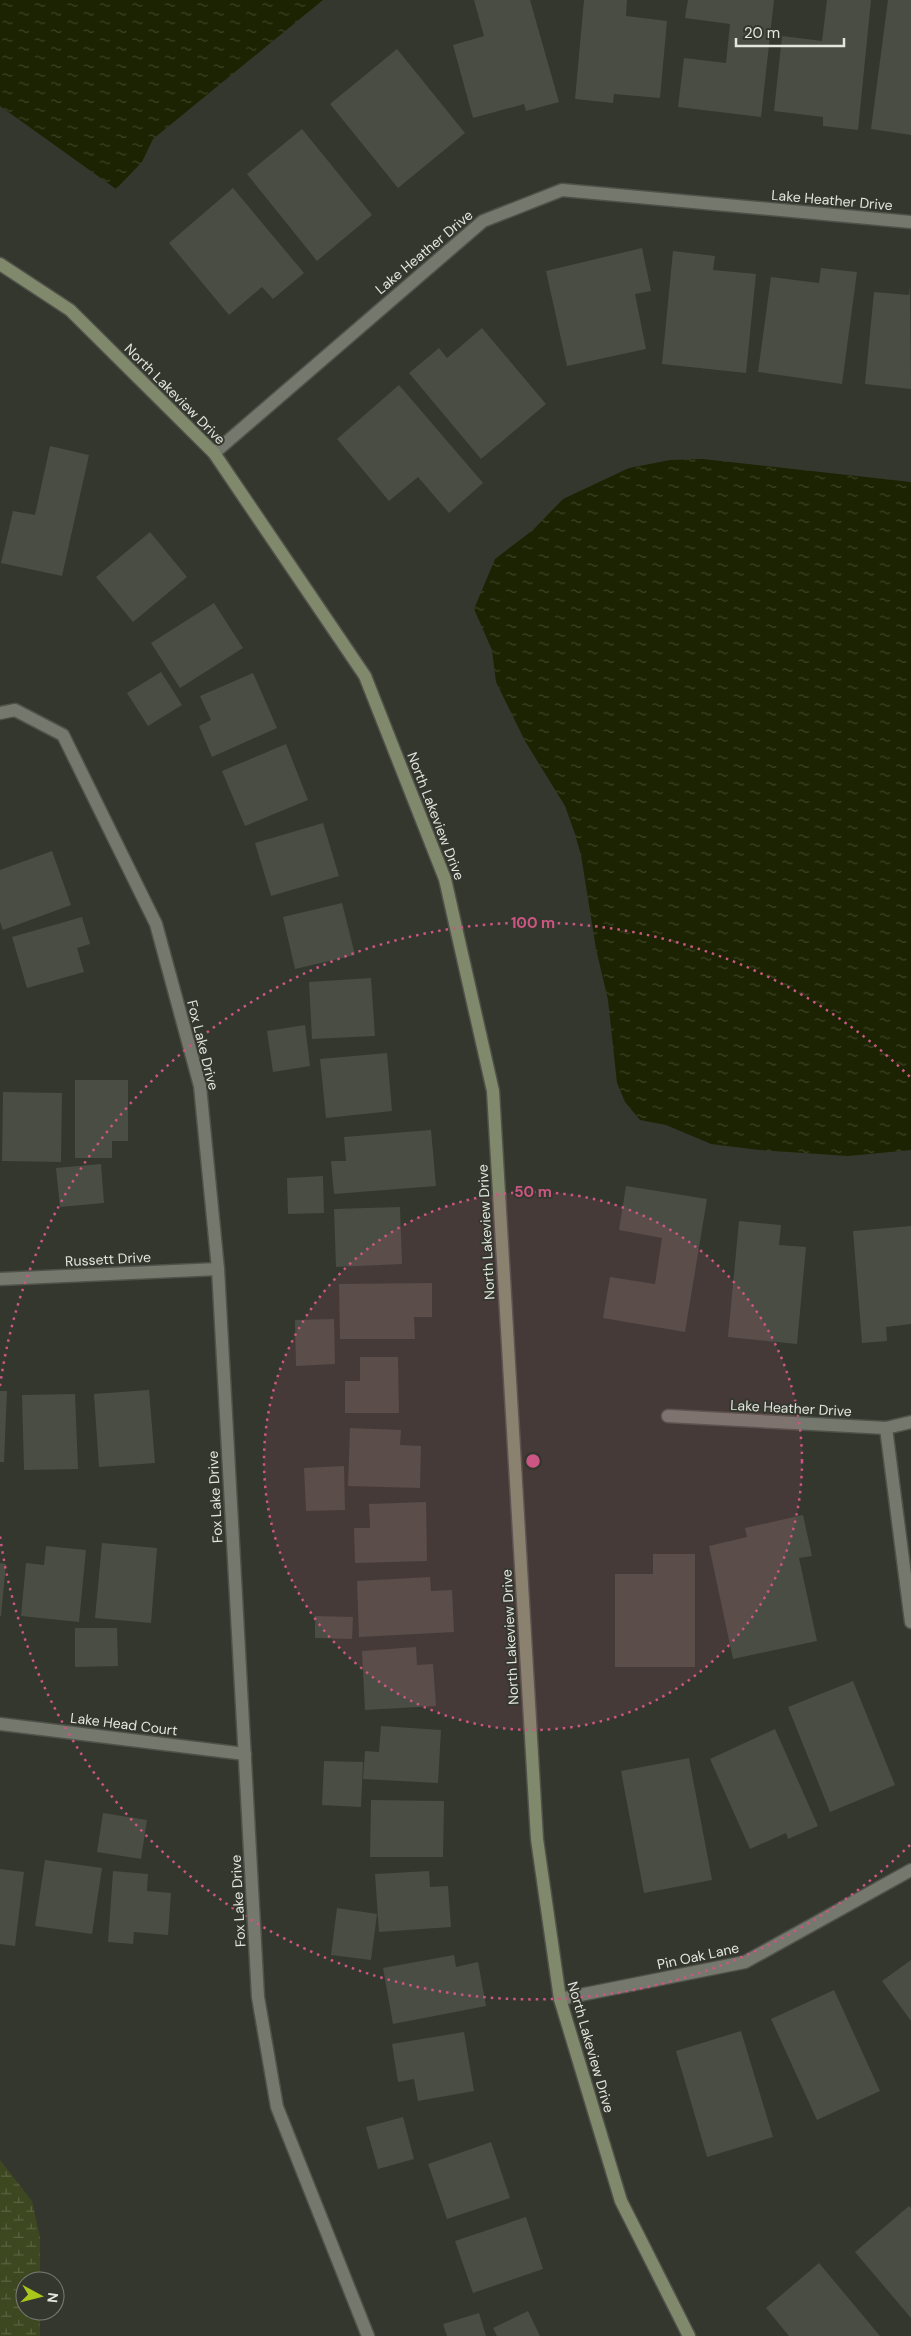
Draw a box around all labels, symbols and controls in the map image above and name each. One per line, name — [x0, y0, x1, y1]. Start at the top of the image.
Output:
scale bar — [736, 15, 844, 47]
text: 20 m — [744, 23, 780, 43]
street label: Lake Heather Drive — [771, 186, 893, 214]
street label: Lake Heather Drive — [372, 206, 476, 298]
street label: North Lakeview Drive — [121, 340, 229, 448]
street label: North Lakeview Drive — [403, 749, 469, 883]
text: 100 m — [511, 913, 555, 933]
street label: Fox Lake Drive — [183, 998, 223, 1092]
street label: North Lakeview Drive — [473, 1164, 499, 1300]
text: 50 m — [514, 1182, 552, 1202]
street label: Russett Drive — [65, 1248, 151, 1270]
street label: Lake Heather Drive — [730, 1396, 852, 1420]
street label: Fox Lake Drive — [204, 1450, 226, 1544]
centre of rings — [524, 1452, 542, 1470]
street label: North Lakeview Drive — [497, 1569, 523, 1705]
street label: Lake Head Court — [69, 1708, 179, 1740]
street label: Fox Lake Drive — [227, 1854, 249, 1948]
street label: Pin Oak Lane — [655, 1939, 741, 1973]
street label: North Lakeview Drive — [564, 1979, 618, 2115]
north arrow — [15, 2271, 65, 2321]
text: N — [43, 2291, 62, 2304]

